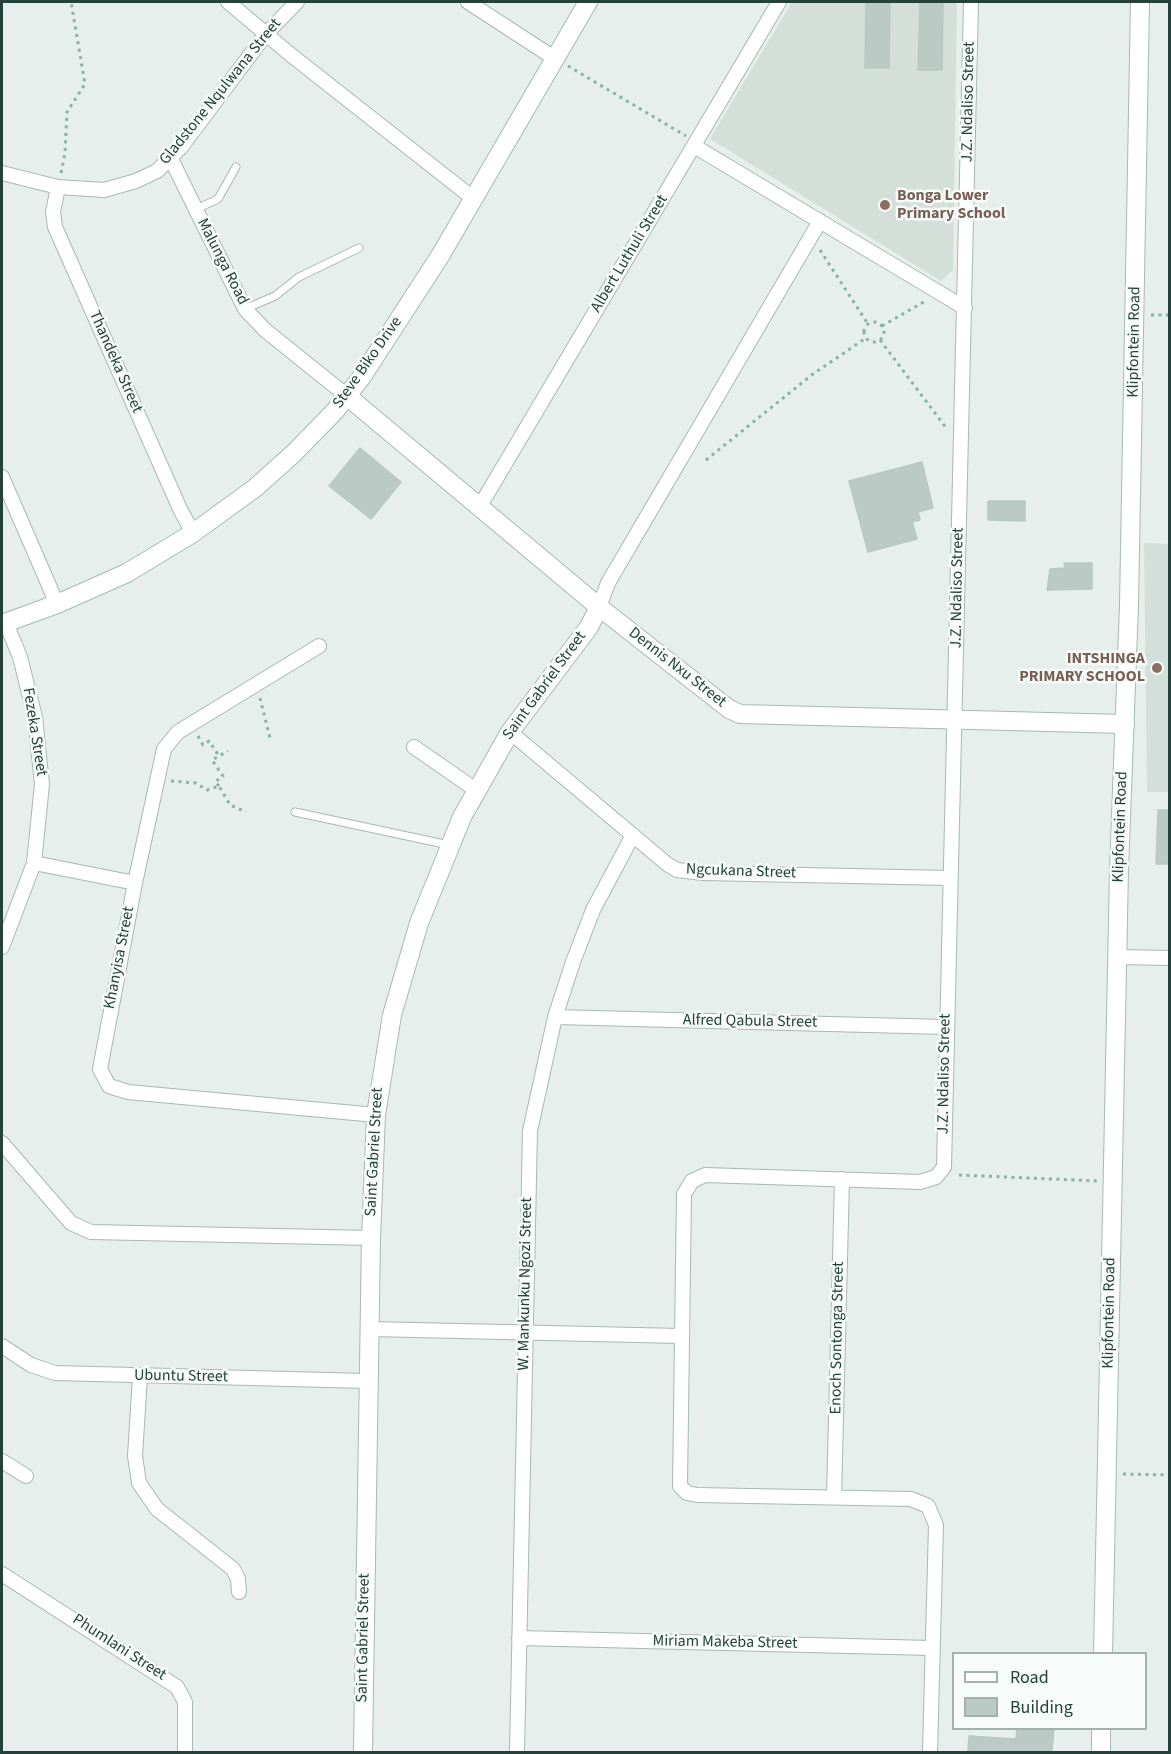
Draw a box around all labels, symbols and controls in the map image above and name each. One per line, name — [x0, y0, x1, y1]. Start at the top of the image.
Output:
street label: Gladstone Nqulwana Street — [156, 15, 286, 169]
street label: J.Z. Ndaliso Street — [958, 41, 980, 163]
place label: Bonga Lower Primary School — [897, 186, 1005, 224]
street label: Albert Luthuli Street — [587, 192, 673, 316]
marker: Bonga Lower Primary School — [878, 198, 892, 212]
street label: Malunga Road — [192, 215, 252, 309]
street label: Klipfontein Road — [1124, 286, 1146, 398]
street label: Thandeka Street — [84, 308, 146, 416]
street label: Steve Biko Drive — [329, 313, 407, 413]
street label: J.Z. Ndaliso Street — [947, 527, 969, 649]
street label: Dennis Nxu Street — [624, 624, 730, 712]
street label: Saint Gabriel Street — [499, 628, 591, 744]
place label: INTSHINGA PRIMARY SCHOOL — [1019, 649, 1145, 687]
marker: INTSHINGA PRIMARY SCHOOL — [1150, 661, 1164, 675]
street label: Fezeka Street — [18, 686, 50, 778]
street label: Klipfontein Road — [1109, 771, 1133, 883]
street label: Ngcukana Street — [686, 860, 796, 884]
street label: Khanyisa Street — [101, 905, 139, 1011]
street label: Alfred Qabula Street — [683, 1011, 817, 1033]
street label: J.Z. Ndaliso Street — [934, 1013, 956, 1135]
street label: Saint Gabriel Street — [362, 1087, 388, 1217]
street label: W. Mankunku Ngozi Street — [515, 1197, 537, 1371]
street label: Klipfontein Road — [1099, 1257, 1121, 1369]
street label: Enoch Sontonga Street — [827, 1261, 849, 1415]
street label: Ubuntu Street — [134, 1367, 228, 1387]
street label: Saint Gabriel Street — [353, 1573, 375, 1703]
street label: Phumlani Street — [69, 1611, 169, 1685]
street label: Miriam Makeba Street — [652, 1632, 798, 1654]
legend — [952, 1652, 1147, 1730]
text: Road — [1010, 1665, 1049, 1690]
text: Building — [1010, 1695, 1073, 1720]

